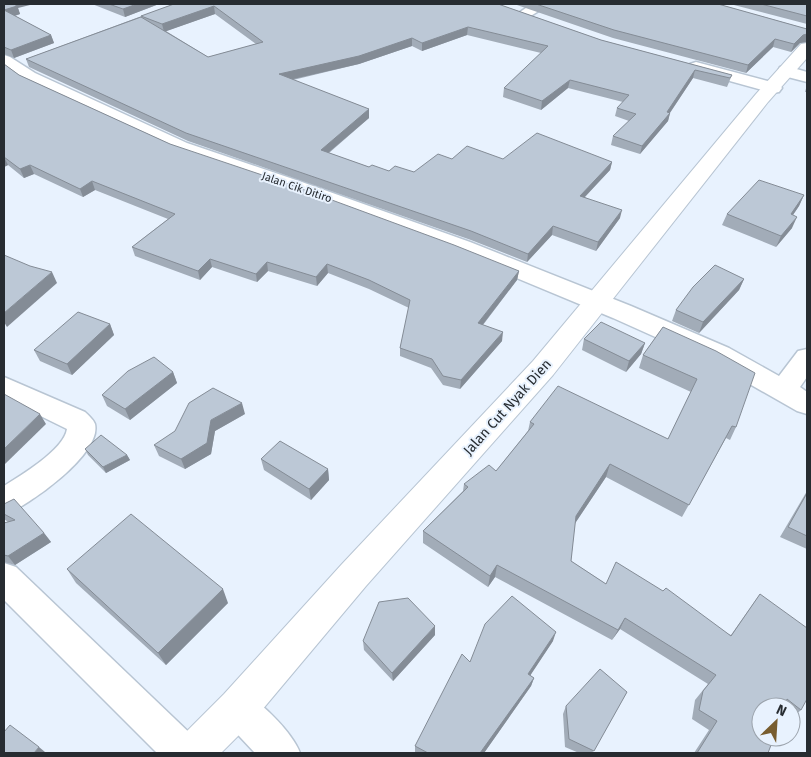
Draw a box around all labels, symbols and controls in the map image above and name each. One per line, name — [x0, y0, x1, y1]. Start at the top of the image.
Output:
street label: Jalan Cik Ditiro — [260, 169, 334, 206]
street label: Jalan Cut Nyak Dien — [460, 356, 555, 459]
north arrow — [751, 697, 801, 747]
text: N — [773, 701, 789, 720]

